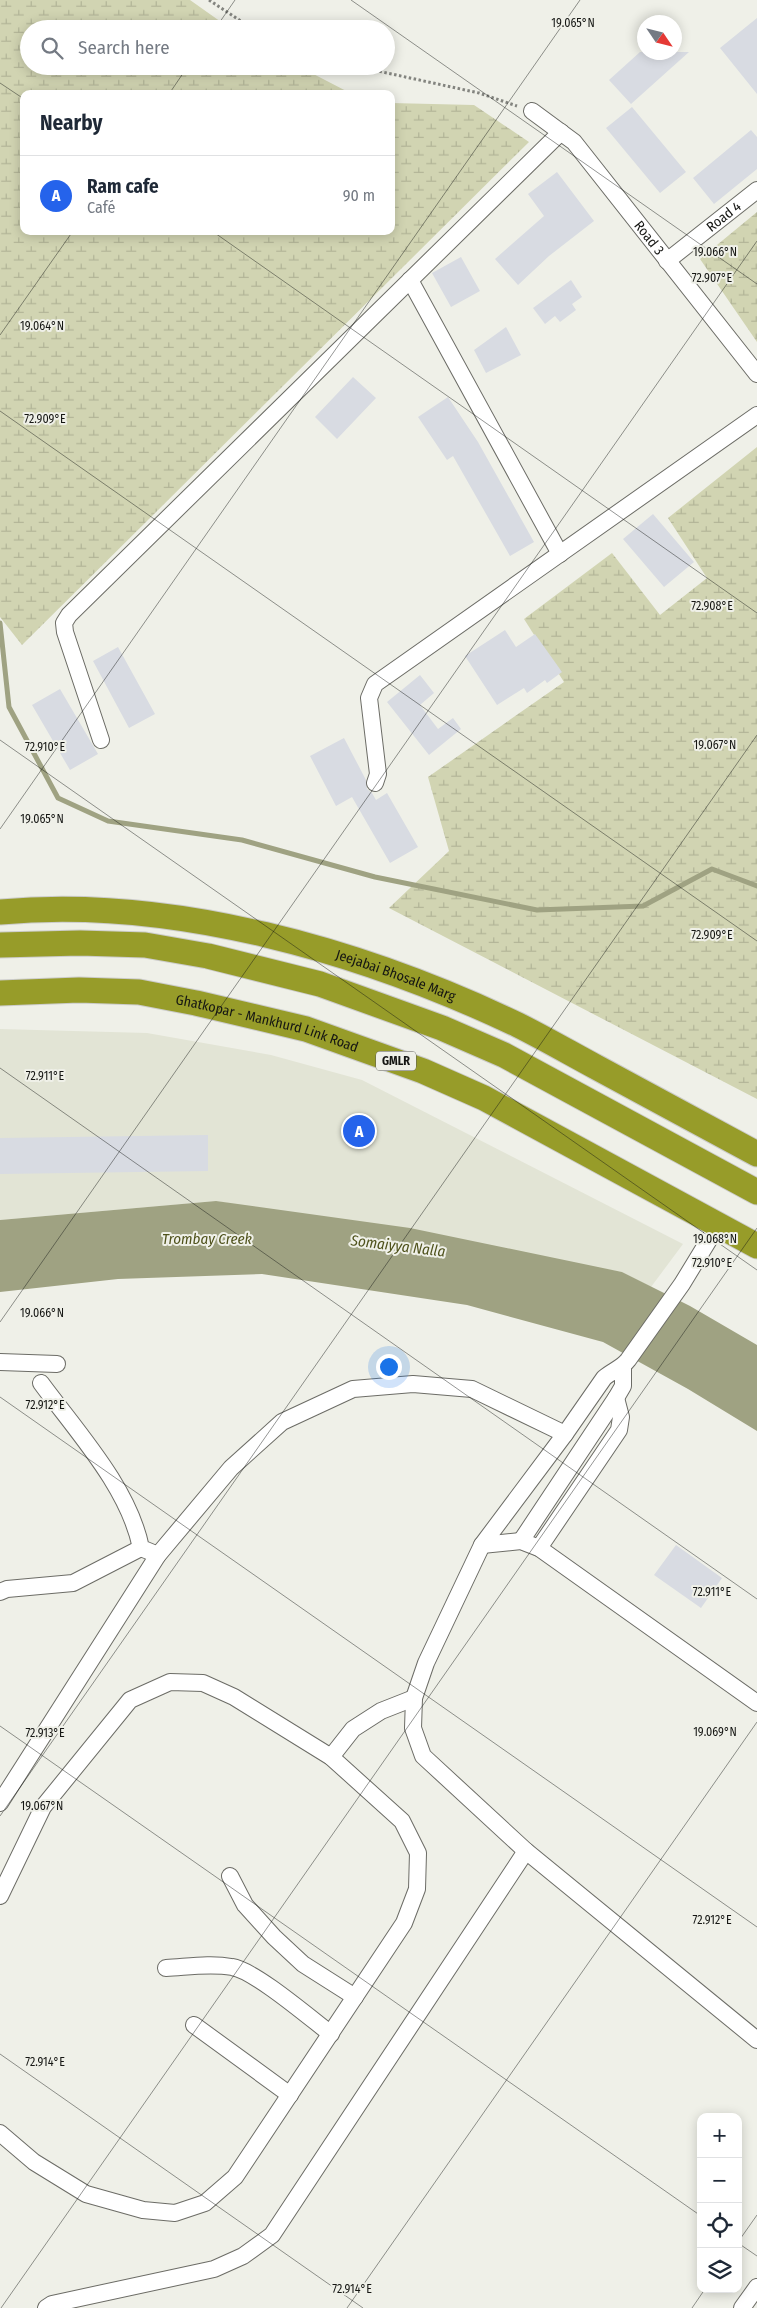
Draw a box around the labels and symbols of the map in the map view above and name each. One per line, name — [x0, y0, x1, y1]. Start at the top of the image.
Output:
north arrow — [637, 15, 682, 60]
text: 19.065°N — [551, 16, 595, 30]
street label: Road 4 — [703, 197, 744, 235]
street label: Road 3 — [631, 217, 668, 258]
text: 19.066°N — [693, 245, 737, 259]
text: 72.907°E — [692, 271, 733, 285]
text: 19.064°N — [20, 319, 64, 333]
text: 72.909°E — [24, 412, 66, 426]
text: 72.908°E — [691, 599, 733, 613]
text: 19.067°N — [694, 738, 736, 752]
text: 72.910°E — [25, 740, 65, 754]
text: 19.065°N — [20, 812, 64, 826]
text: 72.909°E — [691, 928, 733, 942]
street label: Jeejabai Bhosale Marg — [334, 946, 459, 1005]
street label: Ghatkopar - Mankhurd Link Road — [174, 991, 361, 1056]
road number: GMLR — [376, 1052, 416, 1070]
text: 72.911°E — [26, 1069, 65, 1083]
pin: A — [343, 1112, 375, 1150]
water label: Trombay Creek — [162, 1230, 253, 1248]
water label: Somaiyya Nalla — [349, 1231, 447, 1261]
text: 19.068°N — [693, 1232, 737, 1246]
text: 72.910°E — [692, 1256, 732, 1270]
text: 19.066°N — [20, 1306, 64, 1320]
your location — [376, 1354, 402, 1380]
text: 72.912°E — [25, 1398, 65, 1412]
text: 72.911°E — [693, 1585, 732, 1599]
text: 19.069°N — [693, 1725, 737, 1739]
text: 72.913°E — [25, 1726, 65, 1740]
text: 19.067°N — [21, 1799, 63, 1813]
text: 72.912°E — [692, 1913, 732, 1927]
text: 72.914°E — [25, 2055, 65, 2069]
text: 72.914°E — [332, 2282, 372, 2296]

